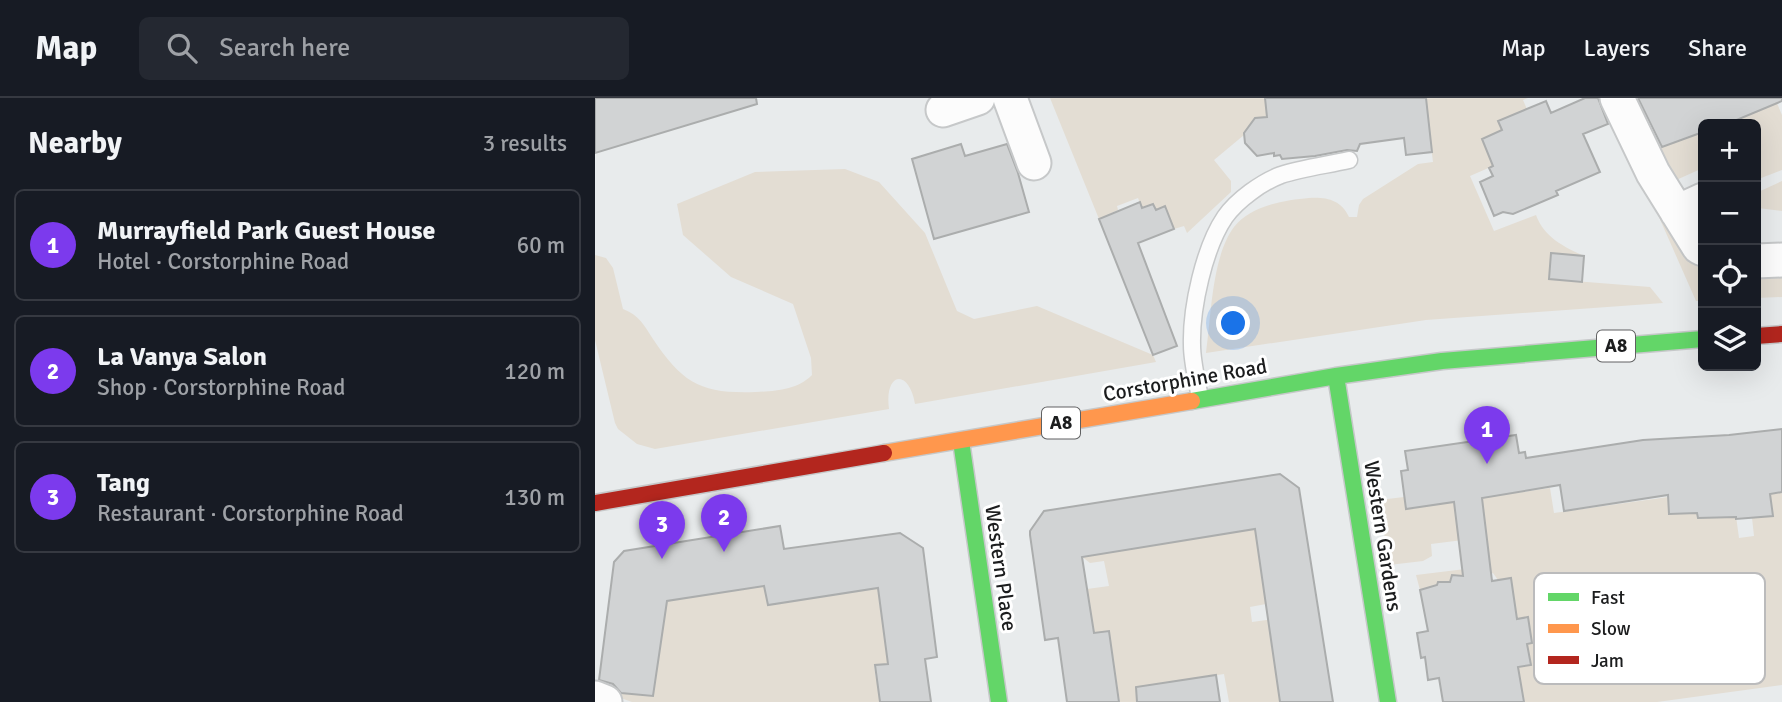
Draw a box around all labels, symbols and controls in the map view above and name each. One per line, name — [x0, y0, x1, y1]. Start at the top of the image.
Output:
search box — [139, 17, 629, 80]
text: Map — [35, 28, 97, 69]
icon: search — [163, 29, 201, 67]
text: Search here — [219, 32, 350, 64]
text: Map — [1501, 33, 1546, 63]
text: Layers — [1584, 33, 1650, 63]
text: Share — [1688, 33, 1747, 63]
map controls — [1698, 119, 1761, 371]
button: + — [1698, 119, 1761, 182]
text: Nearby — [28, 125, 122, 162]
text: 3 results — [483, 129, 567, 158]
button: − — [1698, 182, 1761, 245]
text: Murrayfield Park Guest House — [97, 215, 435, 247]
text: 1 — [47, 231, 59, 260]
text: 60 m — [517, 231, 565, 260]
button: locate — [1698, 245, 1761, 308]
text: Hotel · Corstorphine Road — [97, 247, 349, 276]
your location — [1216, 306, 1250, 340]
button: layers — [1698, 308, 1761, 371]
road number: A8 — [1597, 330, 1635, 362]
text: La Vanya Salon — [97, 341, 267, 373]
street label: Corstorphine Road — [1101, 353, 1269, 407]
text: 2 — [47, 357, 59, 386]
text: 120 m — [504, 357, 565, 386]
text: Shop · Corstorphine Road — [97, 373, 345, 402]
pin: 1 — [1464, 406, 1510, 464]
road number: A8 — [1042, 408, 1080, 438]
street label: Western Gardens — [1358, 459, 1408, 613]
text: Tang — [97, 467, 150, 499]
text: 3 — [47, 483, 59, 512]
text: 130 m — [504, 483, 565, 512]
pin: 2 — [701, 494, 747, 552]
text: Restaurant · Corstorphine Road — [97, 499, 404, 528]
pin: 3 — [639, 501, 685, 559]
street label: Western Place — [979, 503, 1023, 633]
legend — [1534, 573, 1765, 684]
text: Fast — [1591, 586, 1625, 610]
text: Slow — [1591, 617, 1631, 641]
text: Jam — [1591, 649, 1624, 673]

